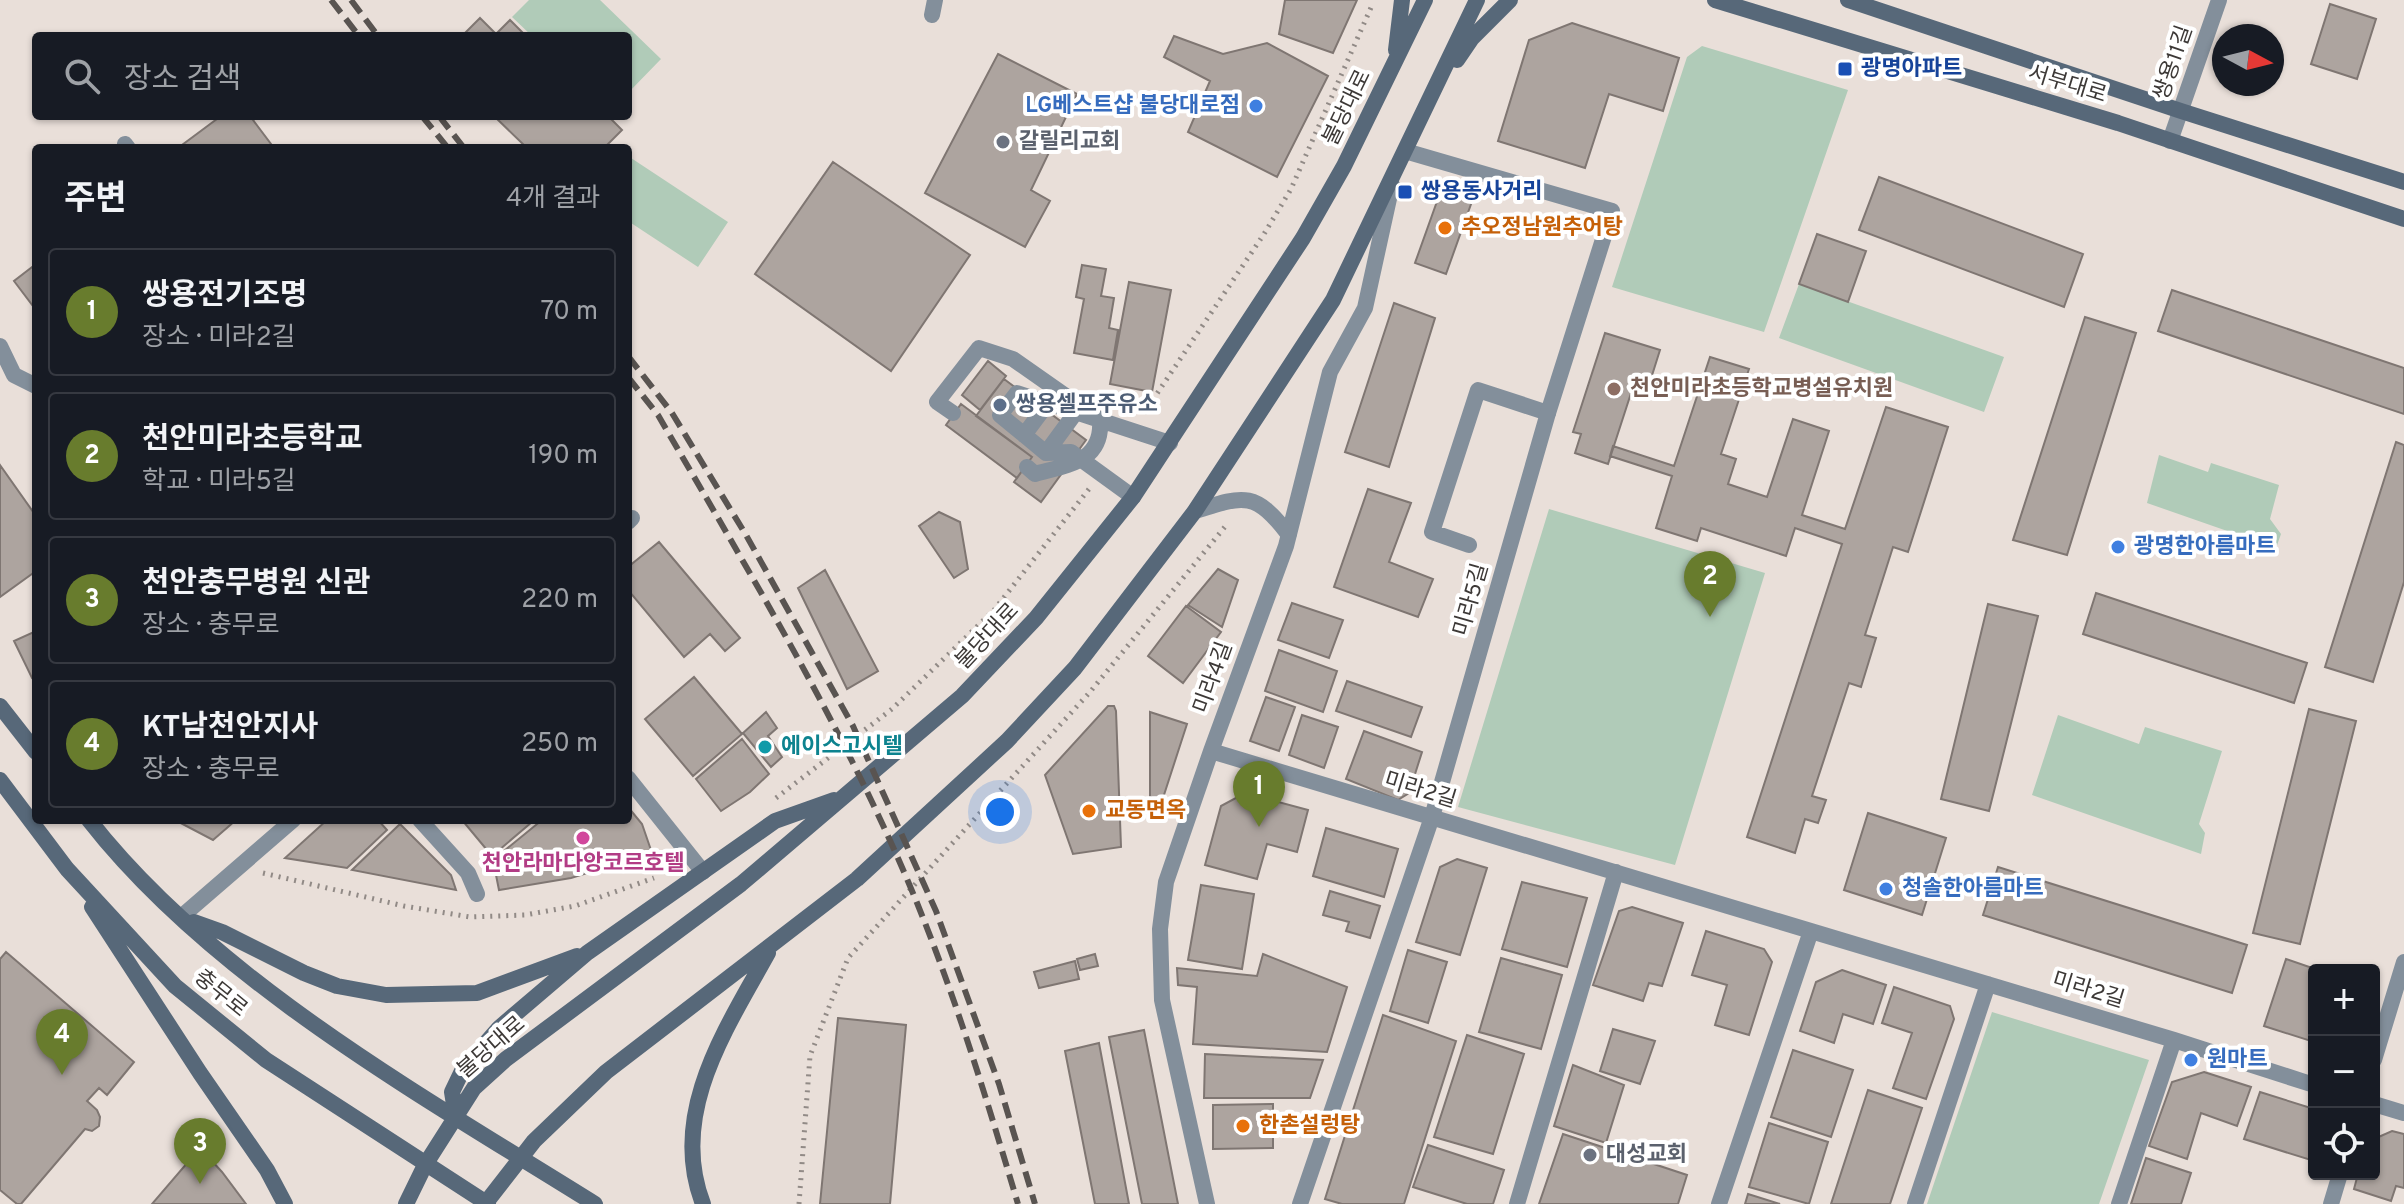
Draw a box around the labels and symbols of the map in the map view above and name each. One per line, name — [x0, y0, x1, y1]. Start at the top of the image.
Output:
street label: 쌍용11길 — [2149, 22, 2199, 104]
north arrow — [2212, 24, 2284, 96]
place label: 광명아파트 — [1861, 56, 1962, 83]
marker: 광명아파트 — [1836, 60, 1854, 78]
street label: 서부대로 — [2024, 60, 2110, 110]
street label: 불당대로 — [1318, 66, 1378, 150]
place label: LG베스트샵 불당대로점 — [1025, 93, 1240, 120]
marker: LG베스트샵 불당대로점 — [1247, 97, 1265, 115]
place label: 갈릴리교회 — [1019, 129, 1120, 156]
marker: 갈릴리교회 — [994, 133, 1012, 151]
place label: 쌍용동사거리 — [1421, 179, 1542, 206]
marker: 쌍용동사거리 — [1396, 183, 1414, 201]
place label: 추오정남원추어탕 — [1461, 215, 1623, 242]
marker: 추오정남원추어탕 — [1436, 219, 1454, 237]
place label: 천안미라초등학교병설유치원 — [1630, 376, 1893, 403]
marker: 천안미라초등학교병설유치원 — [1605, 380, 1623, 398]
place label: 쌍용셀프주유소 — [1016, 392, 1158, 419]
marker: 쌍용셀프주유소 — [991, 396, 1009, 414]
place label: 광명한아름마트 — [2134, 534, 2276, 561]
marker: 광명한아름마트 — [2109, 538, 2127, 556]
pin: 2 — [1684, 551, 1736, 617]
street label: 미라5길 — [1449, 561, 1495, 639]
street label: 불당대로 — [951, 598, 1025, 676]
street label: 미라4길 — [1189, 638, 1239, 718]
place label: 에이스고시텔 — [781, 734, 902, 761]
marker: 에이스고시텔 — [756, 738, 774, 756]
pin: 1 — [1233, 761, 1285, 827]
street label: 미라2길 — [1381, 767, 1459, 815]
your location — [980, 792, 1020, 832]
place label: 교동면옥 — [1105, 798, 1186, 825]
marker: 교동면옥 — [1080, 802, 1098, 820]
marker: 천안라마다앙코르호텔 — [574, 829, 592, 847]
place label: 천안라마다앙코르호텔 — [482, 851, 684, 878]
place label: 청솔한아름마트 — [1902, 876, 2044, 903]
marker: 청솔한아름마트 — [1877, 880, 1895, 898]
street label: 충무로 — [188, 964, 252, 1024]
street label: 미라2길 — [2049, 967, 2127, 1015]
pin: 4 — [36, 1009, 88, 1075]
street label: 불당대로 — [453, 1011, 531, 1085]
place label: 원마트 — [2207, 1047, 2268, 1074]
marker: 원마트 — [2182, 1051, 2200, 1069]
place label: 한촌설렁탕 — [1259, 1113, 1360, 1140]
marker: 한촌설렁탕 — [1234, 1117, 1252, 1135]
pin: 3 — [174, 1118, 226, 1184]
place label: 대성교회 — [1606, 1142, 1687, 1169]
marker: 대성교회 — [1581, 1146, 1599, 1164]

